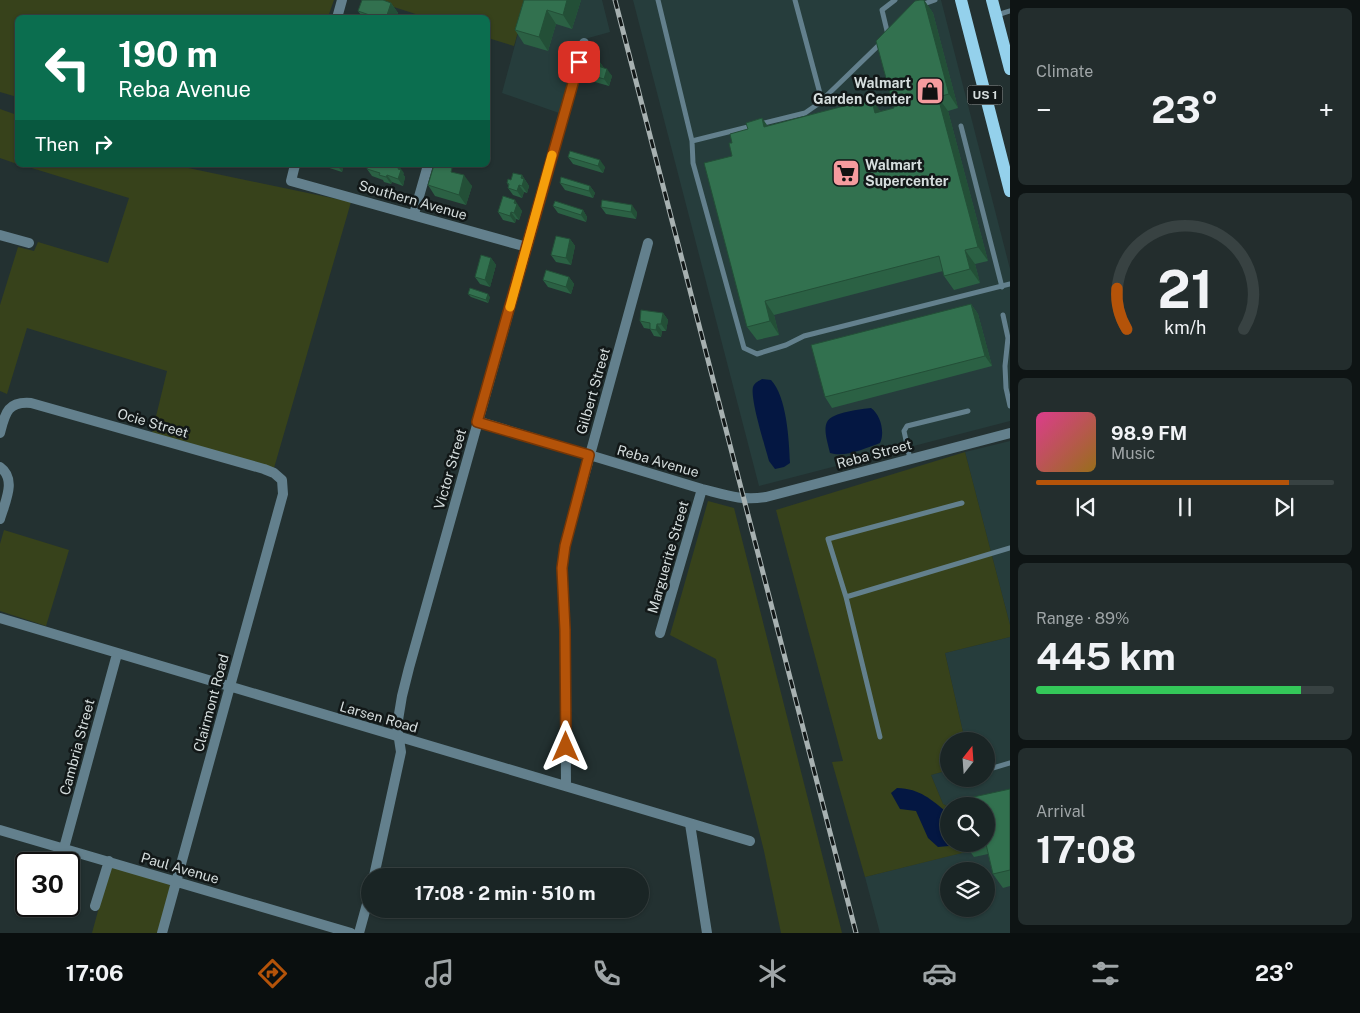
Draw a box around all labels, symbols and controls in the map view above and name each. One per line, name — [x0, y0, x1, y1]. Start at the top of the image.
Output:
text: 190 m — [118, 34, 218, 75]
icon: left — [35, 35, 100, 100]
pin — [558, 41, 600, 83]
icon: arrive — [565, 48, 593, 76]
text: Climate — [1036, 62, 1093, 81]
place label: Walmart Garden Center — [813, 75, 911, 107]
text: Reba Avenue — [118, 76, 251, 102]
shop icon: Walmart Garden Center — [915, 76, 945, 106]
road number: US 1 — [968, 86, 1002, 104]
text: 23° — [1151, 87, 1219, 132]
text: − — [1036, 93, 1052, 126]
text: + — [1318, 93, 1334, 126]
icon: right — [89, 130, 117, 158]
text: Then — [35, 133, 79, 155]
place label: Walmart Supercenter — [865, 157, 949, 189]
supermarket icon: Walmart Supercenter — [831, 158, 861, 188]
street label: Southern Avenue — [357, 177, 469, 223]
text: 21 — [1157, 259, 1213, 320]
text: km/h — [1164, 317, 1206, 338]
street label: Gilbert Street — [573, 346, 613, 436]
street label: Ocie Street — [116, 405, 190, 441]
text: 98.9 FM — [1111, 422, 1187, 444]
street label: Victor Street — [431, 427, 469, 511]
street label: Reba Street — [835, 436, 913, 472]
street label: Reba Avenue — [615, 442, 701, 480]
text: Music — [1111, 444, 1155, 463]
icon: previous — [1072, 493, 1100, 521]
icon: pause — [1171, 493, 1199, 521]
icon: next — [1270, 493, 1298, 521]
street label: Marguerite Street — [644, 499, 692, 615]
text: Range · 89% — [1036, 609, 1129, 628]
text: 445 km — [1036, 634, 1176, 679]
street label: Clairmont Road — [190, 652, 232, 754]
street label: Cambria Street — [56, 697, 98, 797]
street label: Larsen Road — [338, 698, 420, 736]
position arrow — [539, 720, 591, 772]
north arrow — [940, 732, 995, 788]
map controls — [940, 732, 995, 917]
button: search — [940, 797, 995, 852]
text: Arrival — [1036, 802, 1085, 821]
text: 17:08 — [1036, 827, 1136, 872]
street label: Paul Avenue — [139, 849, 221, 887]
speed limit sign: 30 — [15, 852, 80, 917]
button: layers — [940, 862, 995, 917]
text: 17:08 · 2 min · 510 m — [414, 882, 596, 904]
icon: directions — [255, 956, 290, 991]
icon: music — [422, 956, 457, 991]
icon: phone — [589, 956, 624, 991]
icon: climate — [755, 956, 790, 991]
icon: car — [922, 956, 957, 991]
icon: filters — [1088, 956, 1123, 991]
text: 17:06 — [66, 960, 124, 986]
text: 23° — [1255, 960, 1294, 986]

